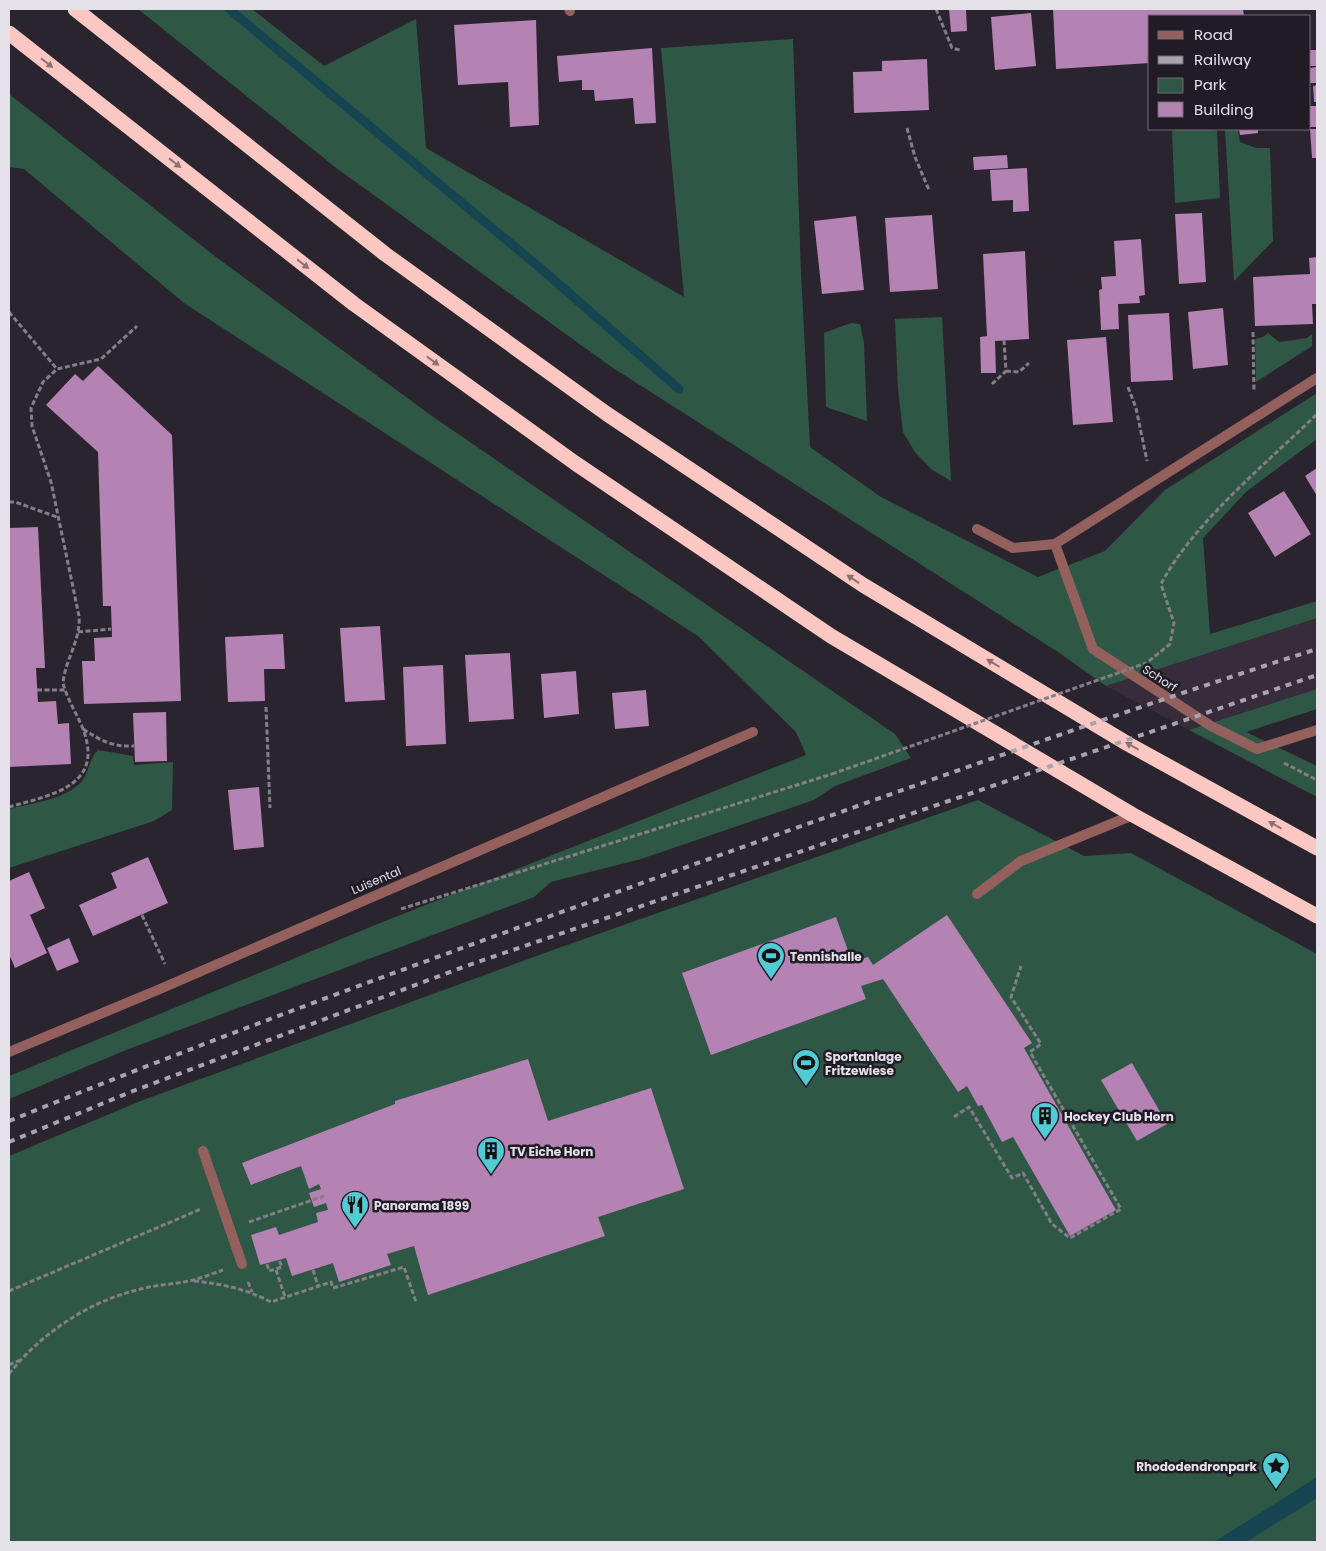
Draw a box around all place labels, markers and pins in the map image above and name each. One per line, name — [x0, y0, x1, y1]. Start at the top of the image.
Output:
sports icon: Tennishalle — [756, 941, 786, 980]
place label: Tennishalle — [790, 948, 862, 965]
sports icon: Sportanlage Fritzewiese — [791, 1048, 821, 1087]
place label: Sportanlage Fritzewiese — [825, 1048, 902, 1079]
building icon: Hockey Club Horn — [1030, 1101, 1060, 1140]
place label: Hockey Club Horn — [1064, 1108, 1174, 1125]
building icon: TV Eiche Horn — [476, 1136, 506, 1175]
place label: TV Eiche Horn — [510, 1143, 593, 1160]
restaurant icon: Panorama 1899 — [340, 1190, 370, 1229]
place label: Panorama 1899 — [374, 1197, 469, 1214]
place icon: Rhododendronpark — [1261, 1451, 1291, 1490]
place label: Rhododendronpark — [1136, 1458, 1258, 1475]

